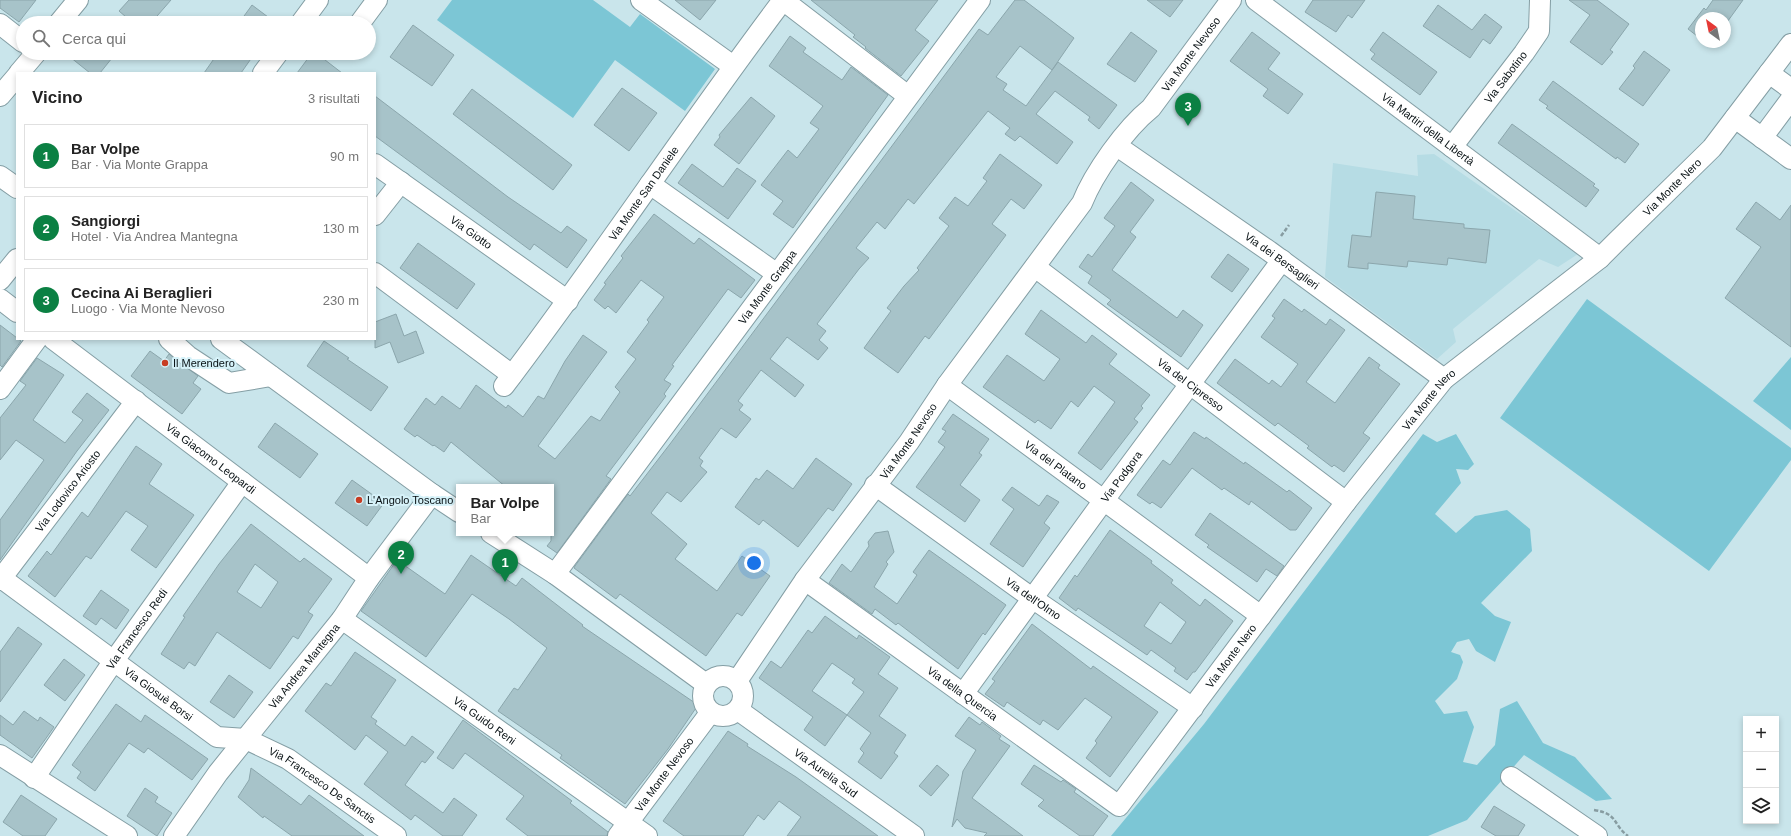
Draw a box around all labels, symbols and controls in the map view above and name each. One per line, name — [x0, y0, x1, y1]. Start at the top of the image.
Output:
north arrow — [1695, 12, 1731, 48]
street label: Via Monte Nevoso — [1159, 15, 1222, 94]
search box — [16, 16, 376, 60]
icon: search — [30, 27, 52, 49]
text: Cerca qui — [62, 30, 126, 47]
street label: Via Sabotino — [1482, 49, 1529, 106]
text: Vicino — [32, 88, 83, 107]
street label: Via Martiri della Libertà — [1379, 90, 1477, 168]
text: 3 risultati — [308, 91, 360, 106]
pin: 3 — [1175, 93, 1201, 126]
text: Bar Volpe — [71, 140, 140, 157]
street label: Via Monte San Daniele — [606, 144, 681, 243]
text: 1 — [42, 149, 50, 164]
text: 90 m — [330, 149, 359, 164]
street label: Via Monte Nero — [1641, 156, 1703, 218]
text: Bar · Via Monte Grappa — [71, 157, 208, 172]
text: Sangiorgi — [71, 212, 140, 229]
street label: Via Giotto — [448, 213, 494, 251]
text: 2 — [42, 221, 50, 236]
text: 130 m — [323, 221, 359, 236]
text: Hotel · Via Andrea Mantegna — [71, 229, 238, 244]
street label: Via dei Bersaglieri — [1243, 230, 1321, 292]
street label: Via Monte Grappa — [736, 247, 799, 326]
text: Cecina Ai Beraglieri — [71, 284, 212, 301]
text: 3 — [42, 293, 50, 308]
text: 230 m — [323, 293, 359, 308]
text: Luogo · Via Monte Nevoso — [71, 301, 225, 316]
street label: Via del Cipresso — [1155, 356, 1226, 413]
place label: Il Merendero — [173, 357, 235, 369]
marker: Il Merendero — [160, 358, 170, 368]
street label: Via Monte Nero — [1400, 367, 1458, 433]
street label: Via Monte Nevoso — [877, 401, 939, 481]
street label: Via Giacomo Leopardi — [164, 421, 258, 496]
street label: Via del Platano — [1022, 438, 1089, 492]
street label: Via Lodovico Ariosto — [33, 448, 103, 534]
street label: Via Podgora — [1099, 448, 1145, 504]
popup — [456, 484, 554, 536]
place label: L'Angolo Toscano — [367, 494, 453, 506]
text: Bar Volpe — [471, 494, 539, 511]
marker: L'Angolo Toscano — [354, 495, 364, 505]
text: Bar — [471, 511, 491, 526]
pin: 2 — [388, 541, 414, 574]
pin: 1 — [492, 549, 518, 582]
your location — [744, 553, 764, 573]
street label: Via dell'Olmo — [1004, 575, 1063, 622]
street label: Via Francesco Redi — [104, 586, 169, 671]
street label: Via Andrea Mantegna — [266, 621, 342, 711]
street label: Via Monte Nero — [1203, 622, 1259, 690]
street label: Via della Quercia — [925, 664, 1001, 723]
street label: Via Giosuè Borsi — [122, 665, 195, 723]
street label: Via Guido Reni — [451, 694, 518, 747]
map controls — [1743, 716, 1779, 824]
button: + — [1743, 716, 1779, 752]
street label: Via Monte Nevoso — [632, 735, 696, 814]
street label: Via Francesco De Sanctis — [267, 745, 378, 826]
street label: Via Aurelia Sud — [792, 746, 860, 800]
button: − — [1743, 752, 1779, 788]
button: layers — [1743, 788, 1779, 824]

